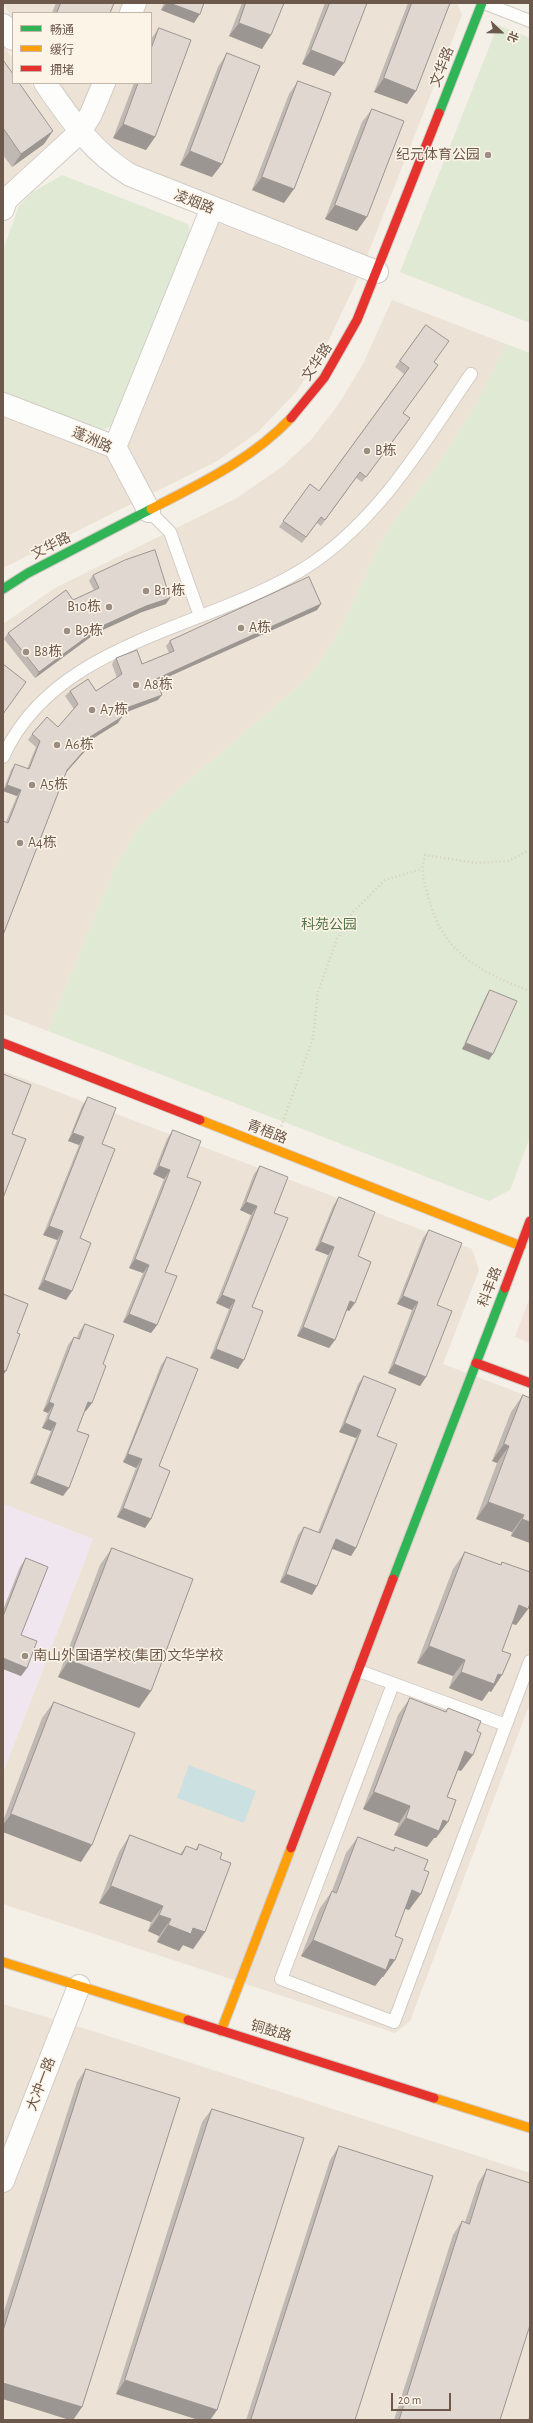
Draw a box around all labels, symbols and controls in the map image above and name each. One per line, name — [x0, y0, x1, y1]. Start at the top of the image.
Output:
legend — [12, 12, 152, 84]
north arrow — [481, 12, 521, 52]
text: 畅通 — [50, 24, 74, 36]
text: 北 — [505, 30, 520, 44]
text: 缓行 — [50, 44, 74, 56]
street label: 文华路 — [427, 44, 457, 90]
text: 拥堵 — [50, 64, 74, 76]
place label: 纪元体育公园 — [396, 147, 480, 163]
marker: 纪元体育公园 — [483, 150, 493, 160]
street label: 凌烟路 — [171, 187, 217, 217]
street label: 文华路 — [298, 340, 336, 384]
street label: 蓬洲路 — [69, 424, 115, 456]
place label: B栋 — [375, 443, 397, 459]
marker: B栋 — [362, 446, 372, 456]
street label: 文华路 — [28, 529, 74, 563]
place label: B11栋 — [154, 583, 185, 599]
marker: B11栋 — [141, 586, 151, 596]
place label: B10栋 — [67, 599, 101, 615]
marker: B10栋 — [104, 602, 114, 612]
place label: A栋 — [249, 620, 271, 636]
place label: B9栋 — [75, 623, 103, 639]
marker: A栋 — [236, 623, 246, 633]
marker: B9栋 — [62, 626, 72, 636]
place label: B8栋 — [34, 644, 62, 660]
marker: B8栋 — [21, 647, 31, 657]
place label: A8栋 — [144, 677, 173, 693]
marker: A8栋 — [131, 680, 141, 690]
place label: A7栋 — [100, 702, 128, 718]
marker: A7栋 — [87, 705, 97, 715]
place label: A6栋 — [65, 737, 94, 753]
marker: A6栋 — [52, 740, 62, 750]
place label: A5栋 — [40, 777, 68, 793]
marker: A5栋 — [27, 780, 37, 790]
place label: A4栋 — [28, 835, 57, 851]
marker: A4栋 — [15, 838, 25, 848]
park label: 科苑公园 — [301, 917, 357, 933]
street label: 青梧路 — [244, 1117, 290, 1147]
street label: 科丰路 — [475, 1264, 505, 1310]
place label: 南山外国语学校(集团)文华学校 — [33, 1648, 223, 1664]
marker: 南山外国语学校(集团)文华学校 — [20, 1651, 30, 1661]
street label: 铜鼓路 — [248, 2017, 294, 2045]
street label: 大冲一路 — [23, 2055, 59, 2113]
scale bar — [393, 2385, 453, 2411]
text: 20 m — [398, 2394, 421, 2406]

